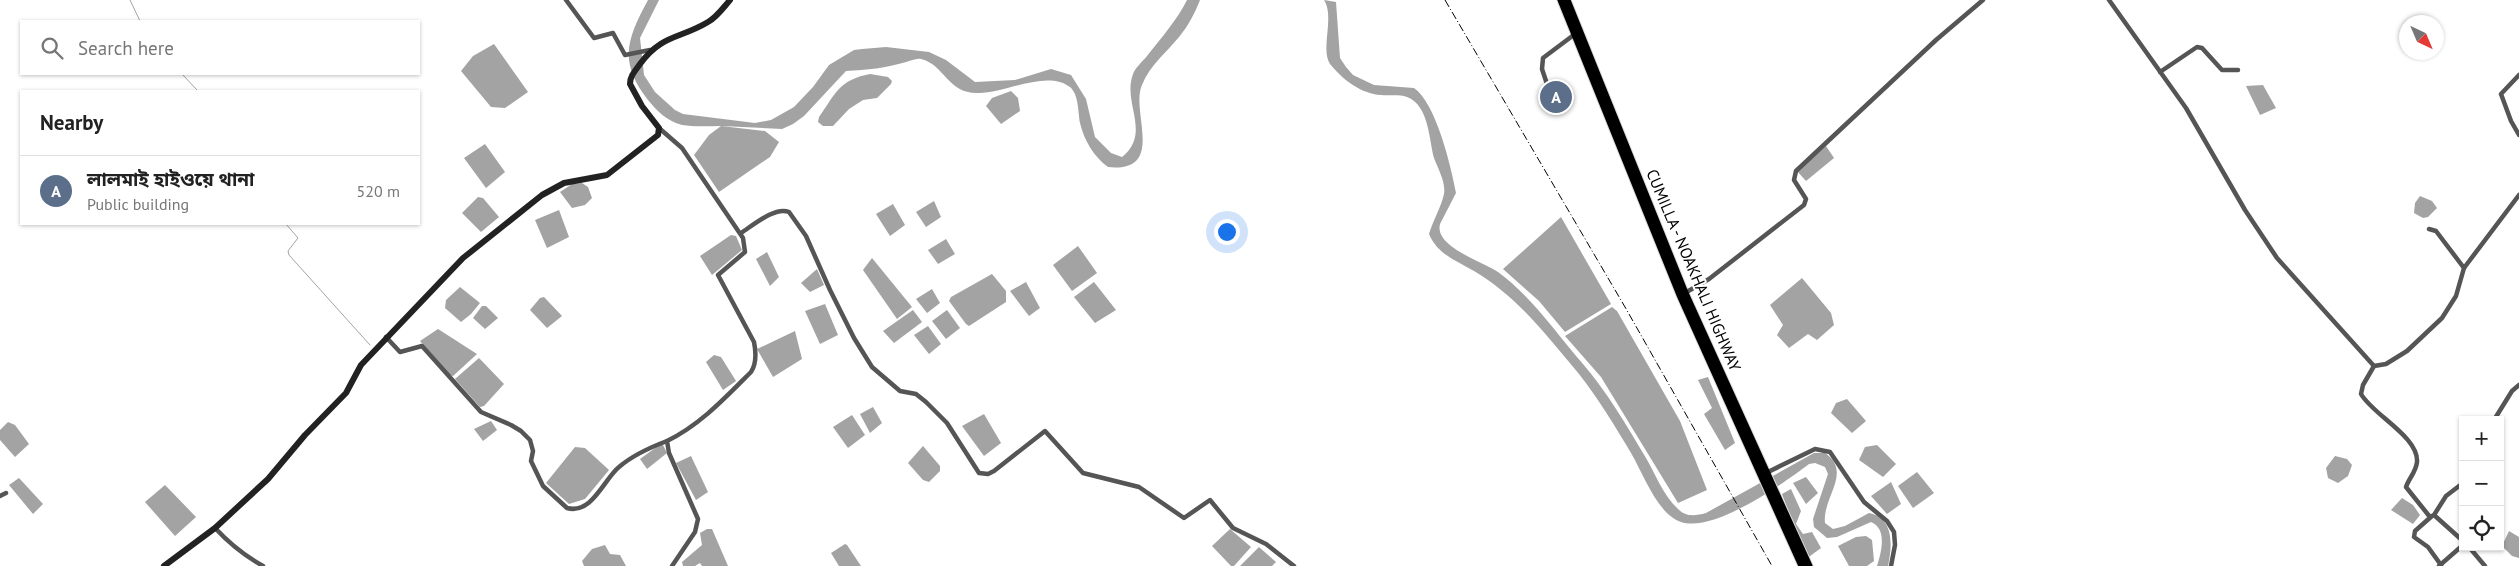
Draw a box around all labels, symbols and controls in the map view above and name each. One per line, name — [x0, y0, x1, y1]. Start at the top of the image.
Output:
north arrow — [2399, 15, 2444, 60]
search box — [20, 20, 420, 75]
icon: search — [38, 34, 66, 62]
text: Search here — [78, 36, 174, 60]
pin: A — [1540, 78, 1572, 116]
text: Nearby — [40, 109, 103, 136]
street label: CUMILLA - NOAKHALI HIGHWAY — [1642, 166, 1746, 374]
text: লালমাই হাইওয়ে থানা — [87, 167, 254, 191]
text: A — [51, 181, 61, 201]
text: 520 m — [357, 181, 400, 201]
text: Public building — [87, 194, 189, 214]
your location — [1214, 219, 1240, 245]
map controls — [2459, 416, 2504, 551]
button: + — [2459, 416, 2504, 461]
button: − — [2459, 461, 2504, 506]
button: locate — [2459, 506, 2504, 551]

